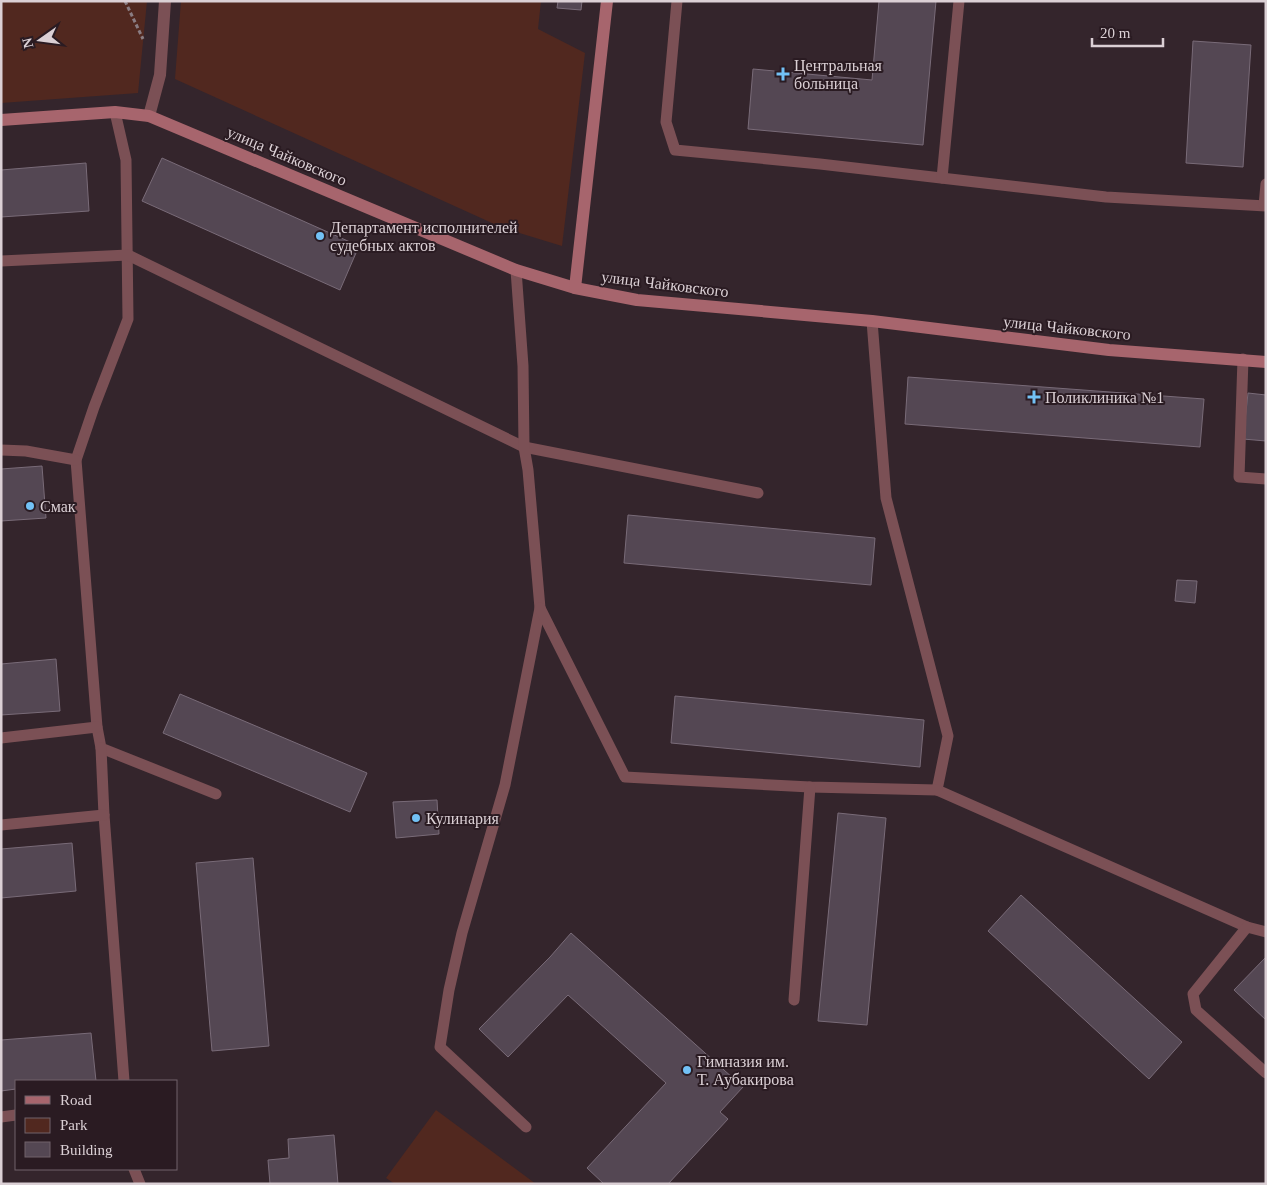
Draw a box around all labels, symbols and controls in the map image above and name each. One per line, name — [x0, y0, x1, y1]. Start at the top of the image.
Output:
north arrow — [15, 15, 65, 65]
scale bar — [1092, 15, 1163, 47]
text: 20 m — [1100, 25, 1131, 41]
text: N — [19, 36, 36, 50]
place label: Центральная больница — [794, 57, 883, 93]
marker: Центральная больница — [776, 67, 790, 81]
street label: улица Чайковского — [224, 123, 349, 190]
place label: Департамент исполнителей судебных актов — [330, 219, 518, 255]
marker: Департамент исполнителей судебных актов — [314, 230, 326, 242]
street label: улица Чайковского — [600, 268, 730, 301]
street label: улица Чайковского — [1002, 313, 1132, 344]
place label: Поликлиника №1 — [1045, 389, 1164, 406]
marker: Поликлиника №1 — [1027, 390, 1041, 404]
place label: Смак — [40, 498, 76, 515]
marker: Смак — [24, 500, 36, 512]
place label: Кулинария — [426, 810, 500, 828]
marker: Кулинария — [410, 812, 422, 824]
place label: Гимназия им. Т. Аубакирова — [697, 1053, 794, 1089]
marker: Гимназия им. Т. Аубакирова — [681, 1064, 693, 1076]
legend — [15, 1080, 178, 1170]
text: Road — [60, 1092, 92, 1108]
text: Park — [60, 1117, 88, 1133]
text: Building — [60, 1142, 113, 1158]

